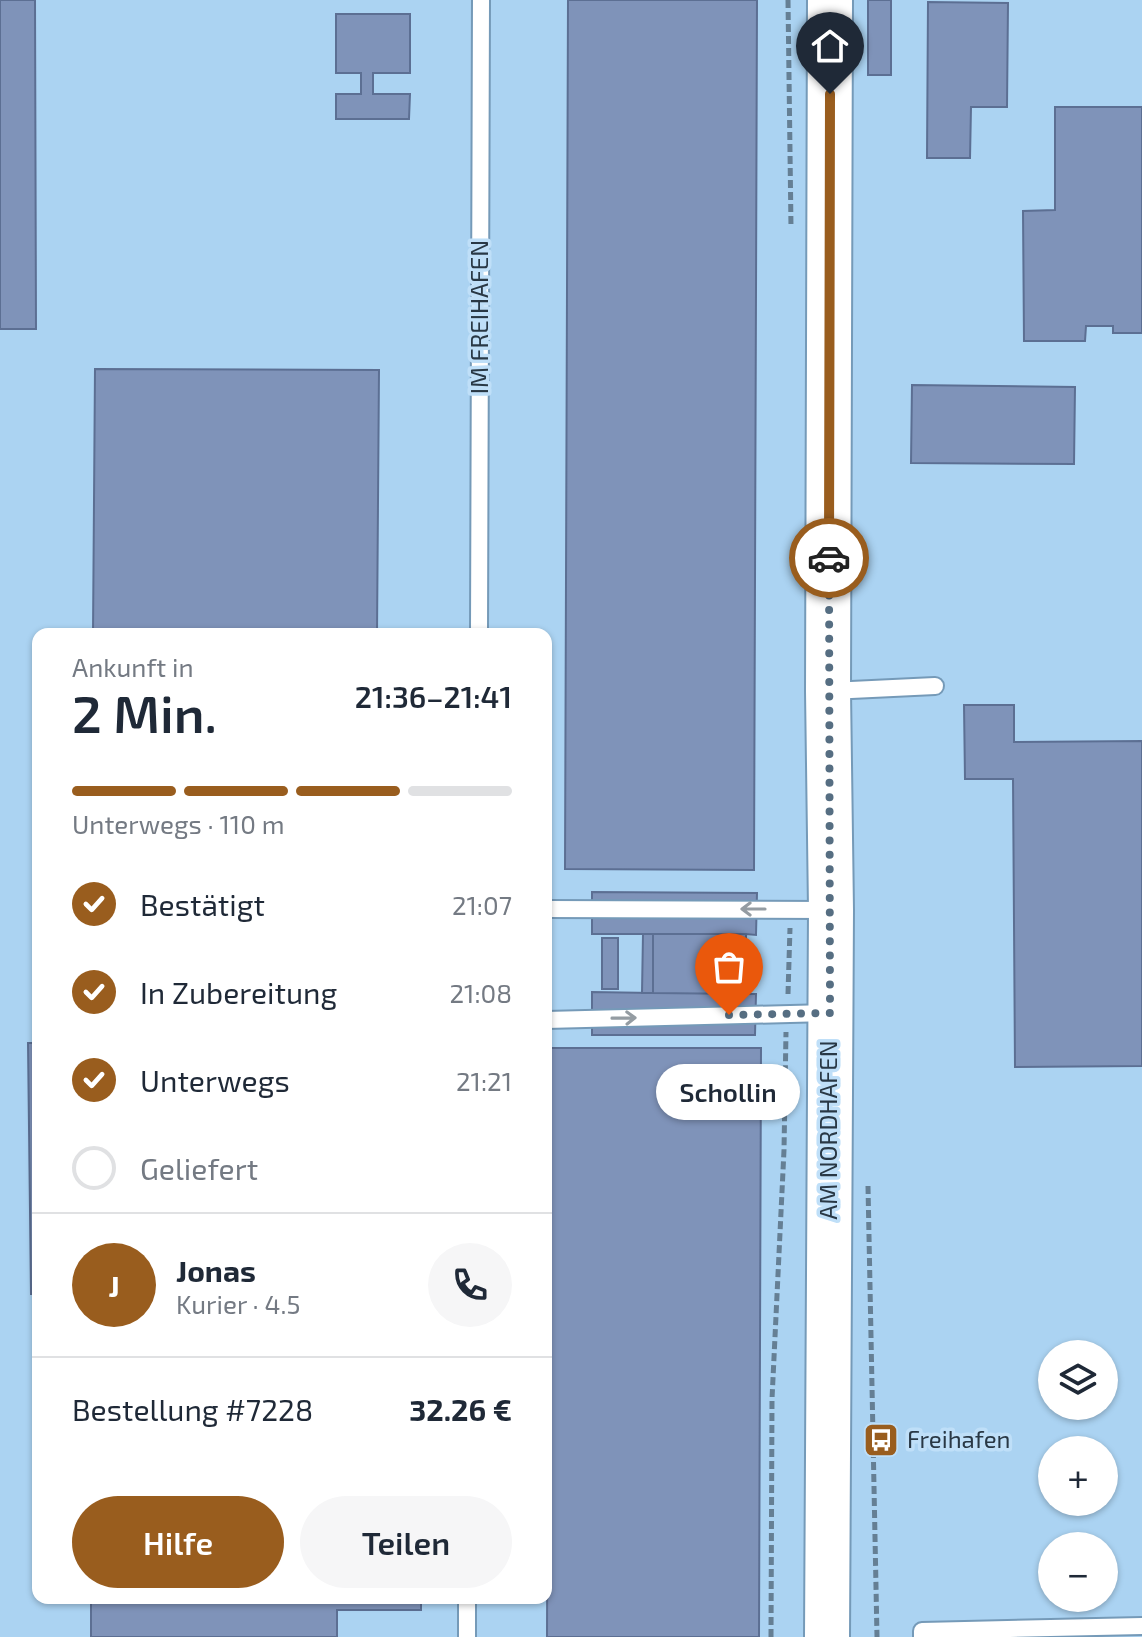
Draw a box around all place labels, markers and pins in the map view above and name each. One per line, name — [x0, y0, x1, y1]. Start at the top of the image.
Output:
pin — [796, 12, 864, 94]
pin — [695, 933, 763, 1015]
callout: Schollin — [657, 1063, 801, 1119]
bus stop icon: Freihafen — [862, 1421, 900, 1459]
place label: Freihafen — [907, 1424, 1011, 1453]

